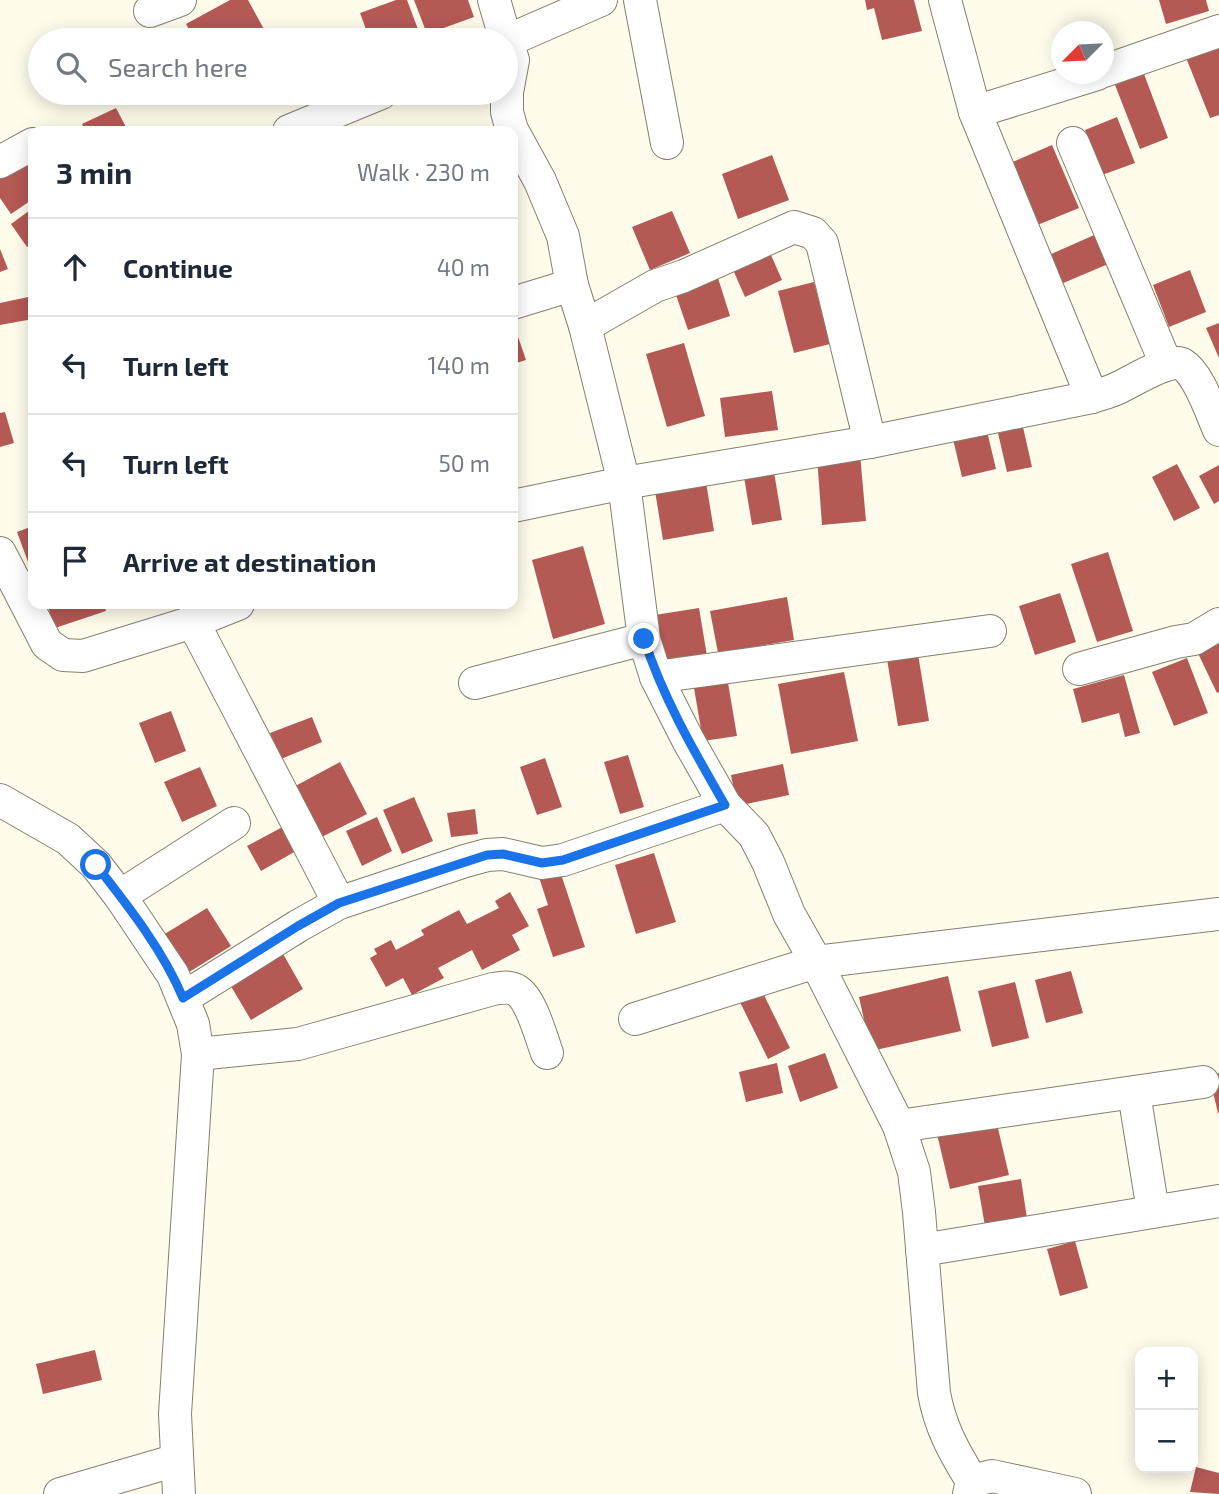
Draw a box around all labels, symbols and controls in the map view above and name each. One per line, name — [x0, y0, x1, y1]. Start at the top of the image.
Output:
north arrow — [1051, 21, 1114, 84]
search box — [28, 28, 518, 105]
icon: search — [52, 48, 90, 86]
text: Search here — [108, 51, 248, 82]
text: 3 min — [56, 154, 132, 190]
text: Walk · 230 m — [357, 158, 490, 186]
icon: ahead — [56, 248, 94, 286]
text: Continue — [123, 252, 233, 283]
text: 40 m — [437, 253, 490, 281]
icon: left — [56, 346, 94, 384]
text: Turn left — [123, 350, 229, 381]
text: 140 m — [428, 351, 490, 379]
icon: left — [56, 444, 94, 482]
text: Turn left — [123, 448, 229, 479]
text: 50 m — [439, 449, 490, 477]
icon: arrive — [56, 542, 94, 580]
text: Arrive at destination — [123, 546, 376, 577]
route end — [628, 623, 659, 654]
route start — [80, 849, 111, 880]
map controls — [1135, 1347, 1198, 1473]
button: + — [1135, 1347, 1198, 1410]
button: − — [1135, 1410, 1198, 1473]

